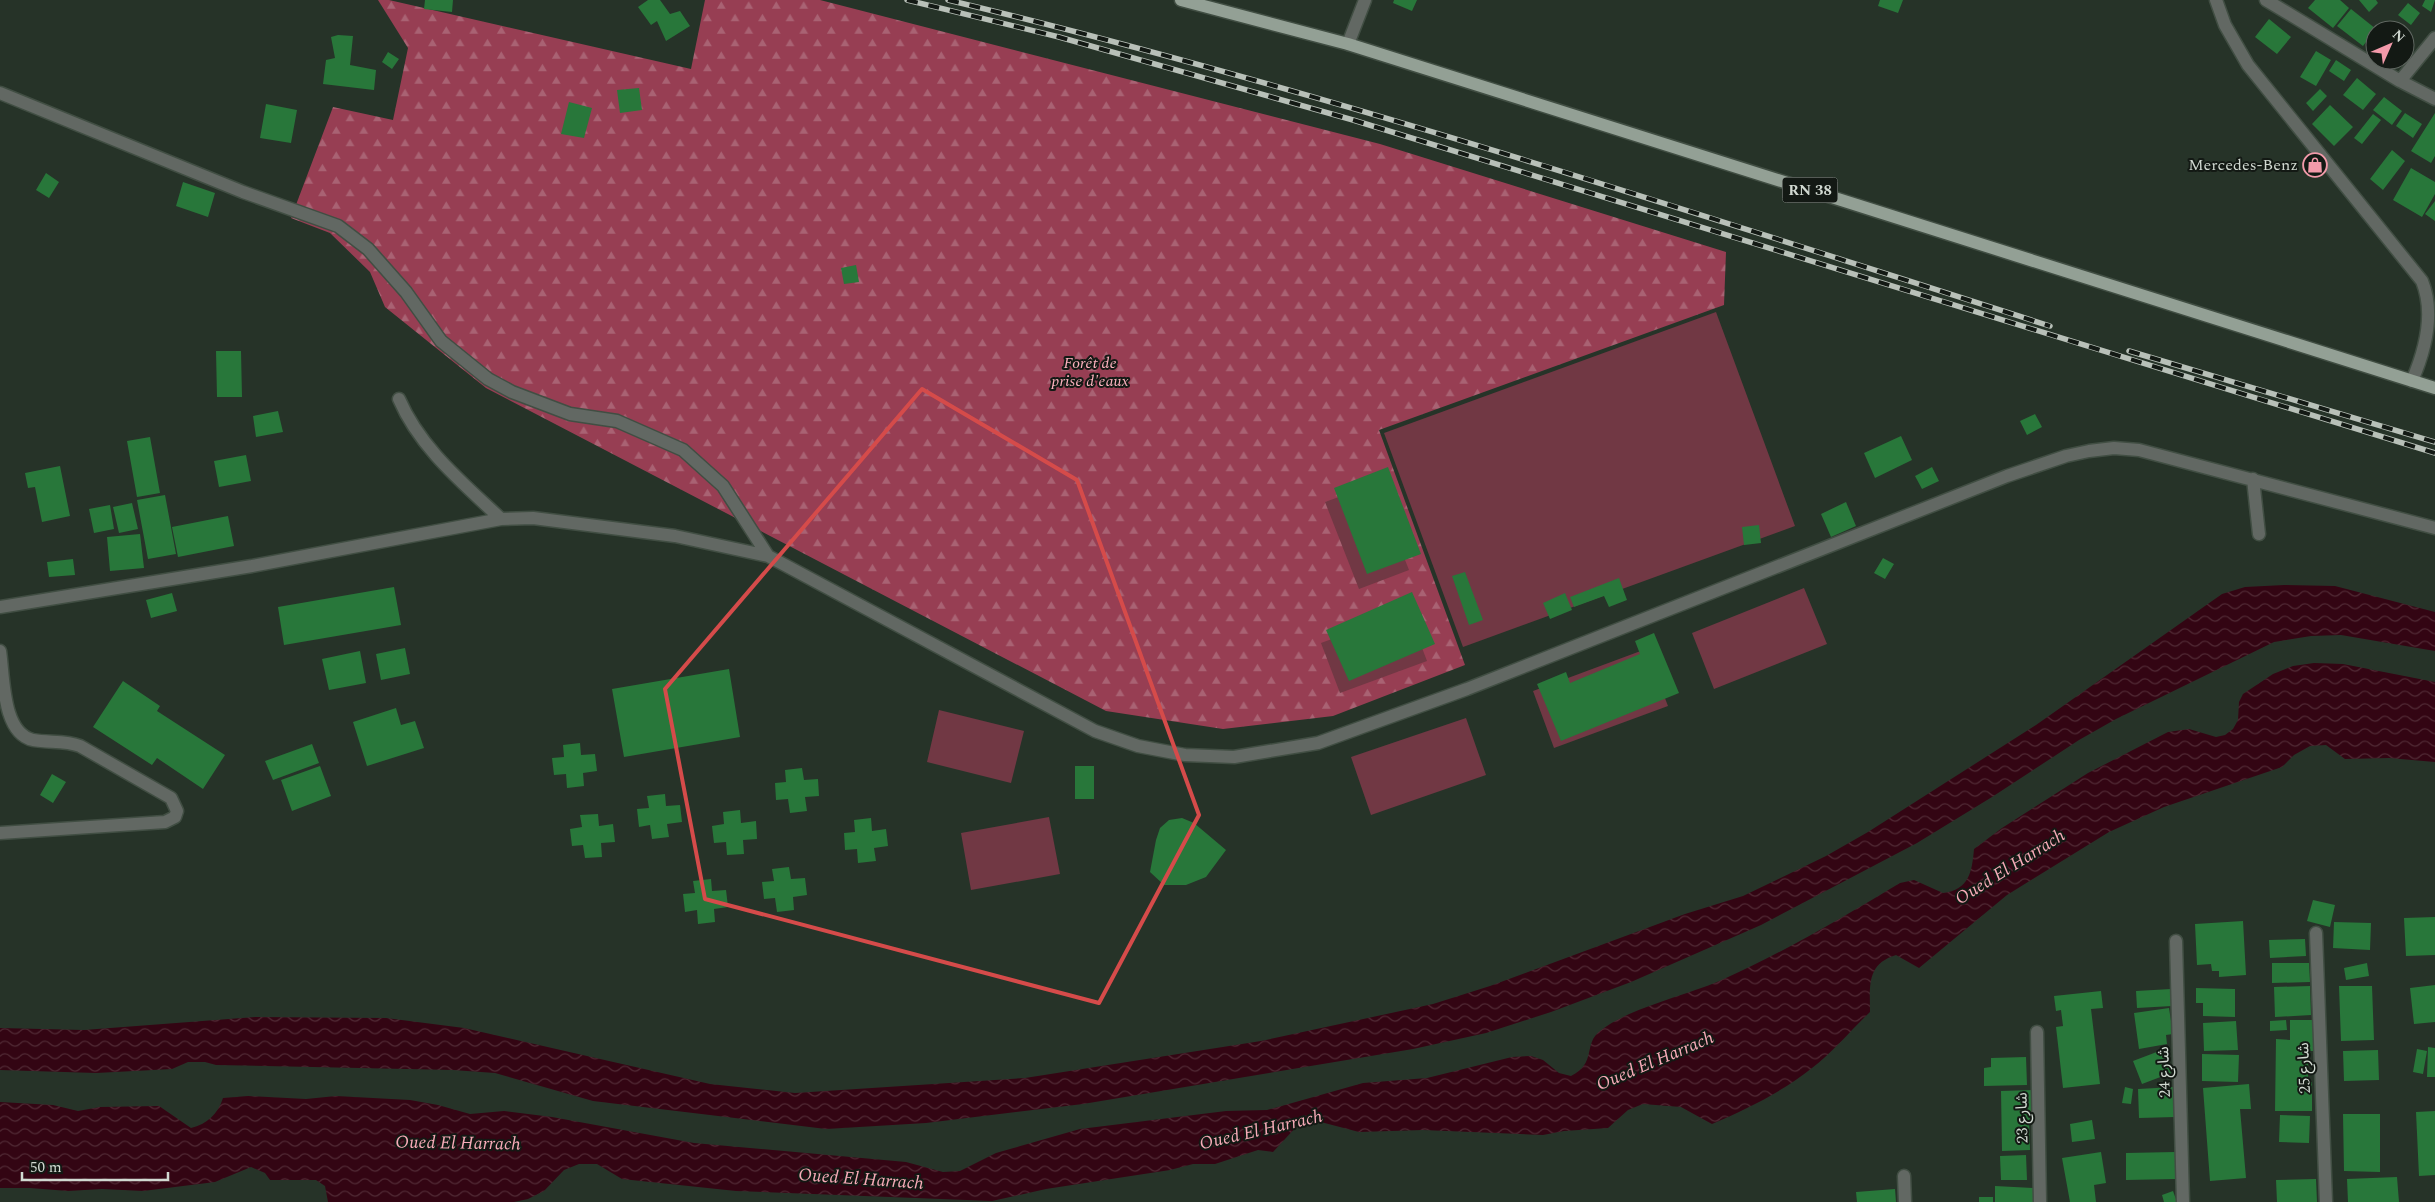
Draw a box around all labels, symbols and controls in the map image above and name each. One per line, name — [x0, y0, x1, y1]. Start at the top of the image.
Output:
north arrow — [2365, 20, 2415, 70]
text: N — [2387, 25, 2410, 48]
shop icon: Mercedes-Benz — [2302, 152, 2328, 178]
place label: Mercedes-Benz — [2188, 153, 2298, 177]
road number: RN 38 — [1782, 178, 1838, 202]
park label: Forêt de prise d'eaux — [1050, 351, 1129, 393]
water label: Oued El Harrach — [1950, 822, 2070, 912]
water label: Oued El Harrach — [1592, 1024, 1718, 1098]
street label: شارع 25 — [2291, 1042, 2317, 1094]
street label: شارع 24 — [2151, 1046, 2177, 1098]
street label: شارع 23 — [2010, 1092, 2034, 1144]
water label: Oued El Harrach — [1197, 1103, 1325, 1157]
water label: Oued El Harrach — [395, 1128, 521, 1158]
scale bar — [22, 1150, 169, 1182]
text: 50 m — [30, 1156, 62, 1179]
water label: Oued El Harrach — [797, 1161, 925, 1197]

